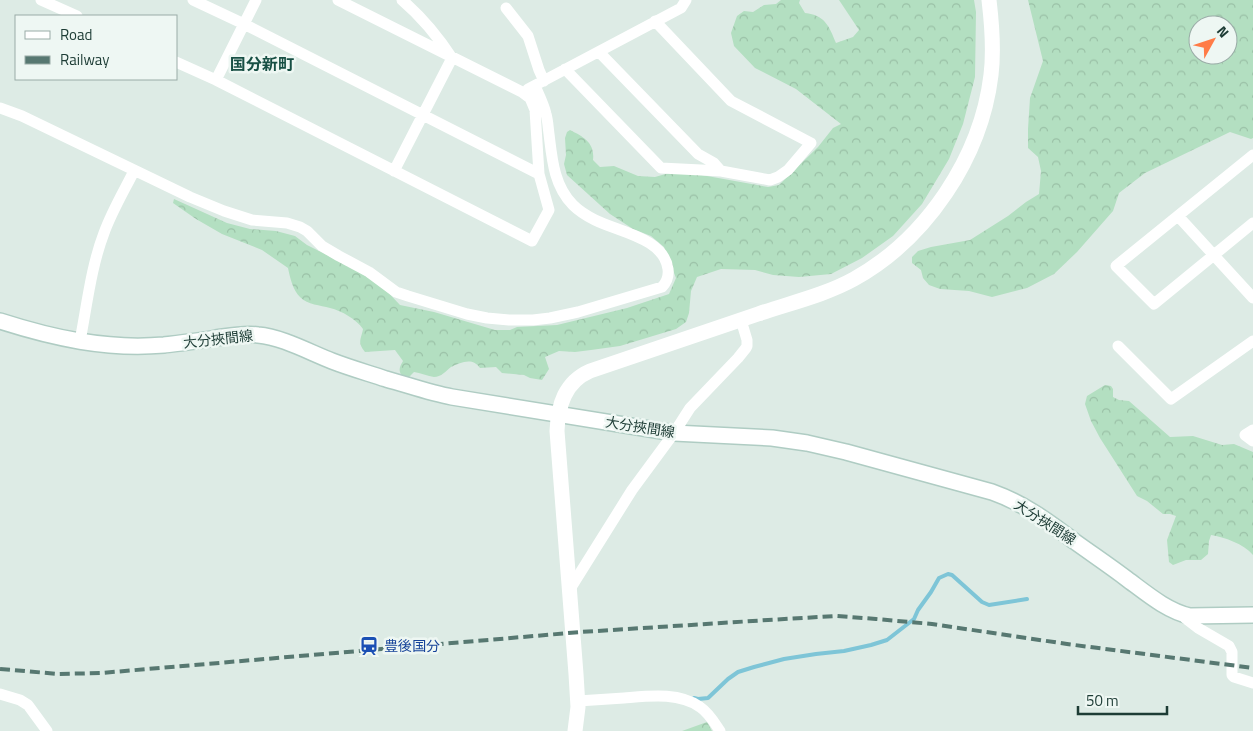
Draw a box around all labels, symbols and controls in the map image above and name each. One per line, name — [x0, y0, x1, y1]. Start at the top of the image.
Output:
legend — [15, 15, 178, 80]
north arrow — [1188, 15, 1238, 65]
text: N — [1212, 21, 1235, 42]
text: Road — [60, 23, 92, 46]
text: Railway — [60, 48, 110, 71]
district label: 国分新町 — [230, 52, 294, 76]
street label: 大分挾間線 — [182, 324, 254, 353]
street label: 大分挾間線 — [604, 411, 676, 442]
street label: 大分挾間線 — [1010, 494, 1080, 549]
station icon: 豊後国分 — [358, 635, 380, 657]
place label: 豊後国分 — [384, 635, 440, 656]
scale bar — [1078, 684, 1167, 716]
text: 50 m — [1086, 689, 1119, 712]

